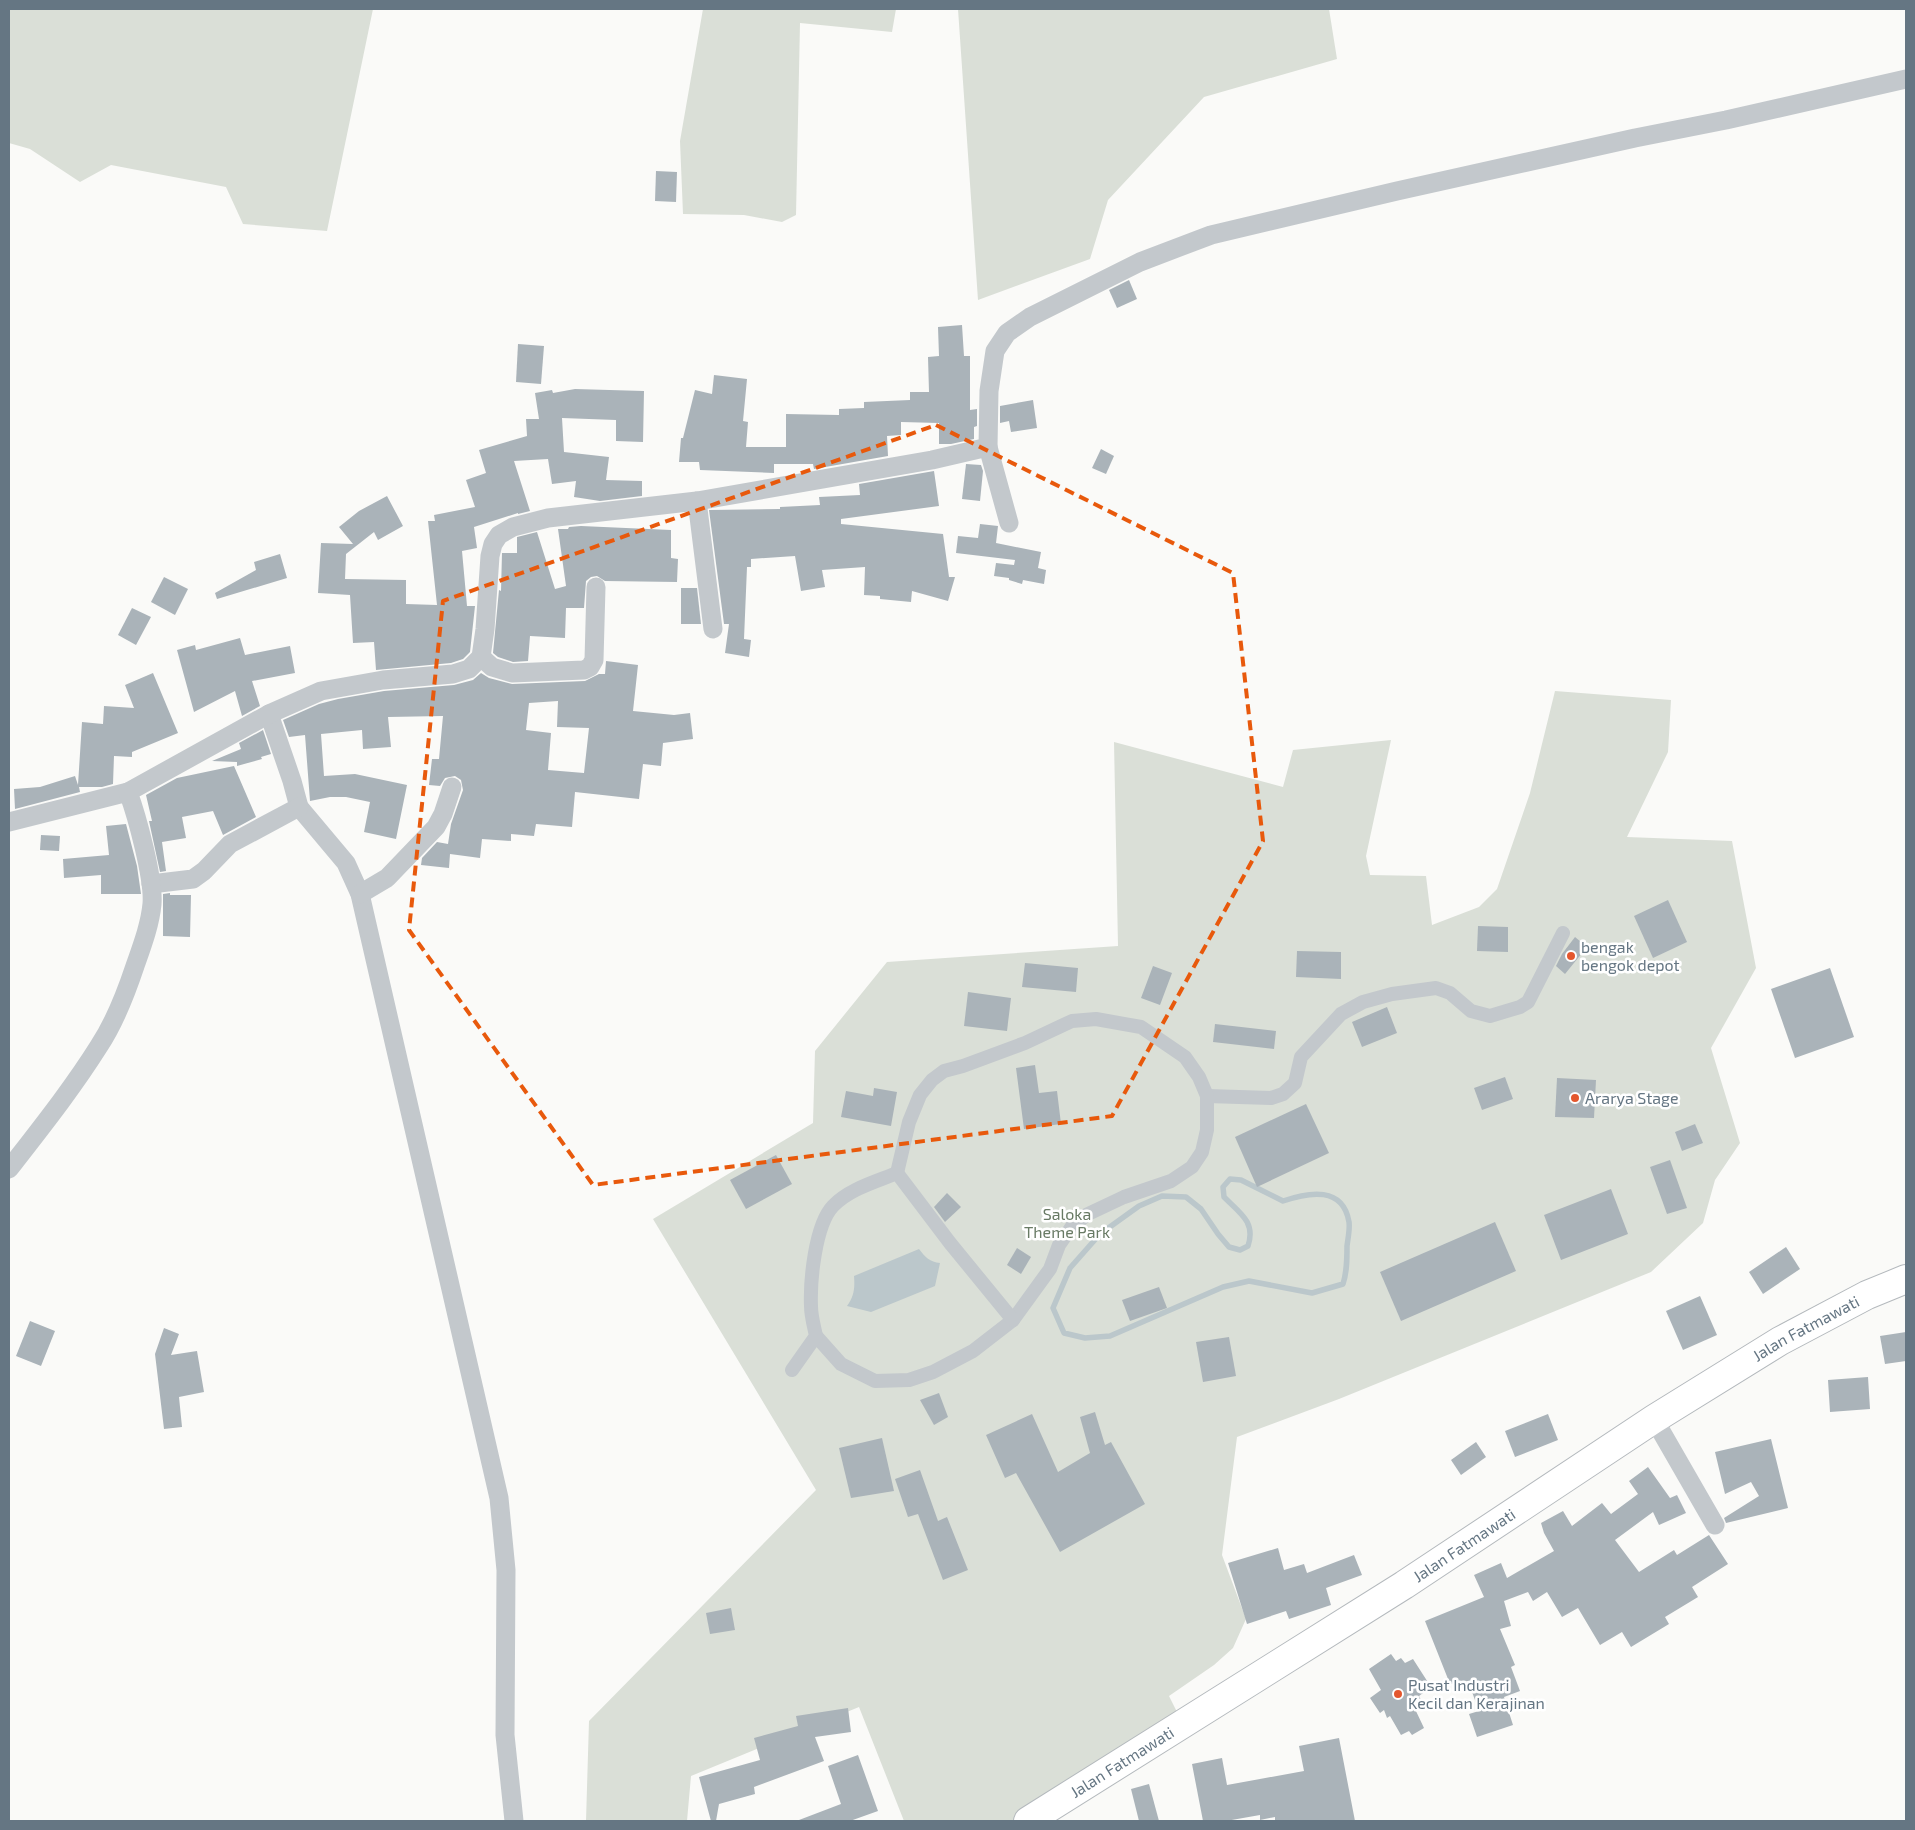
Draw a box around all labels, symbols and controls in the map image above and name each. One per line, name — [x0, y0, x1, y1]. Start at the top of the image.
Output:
place label: bengak bengok depot — [1581, 937, 1680, 974]
marker: bengak bengok depot — [1565, 950, 1577, 962]
place label: Ararya Stage — [1585, 1088, 1679, 1107]
marker: Ararya Stage — [1569, 1092, 1581, 1104]
park label: Saloka Theme Park — [1024, 1204, 1110, 1241]
street label: Jalan Fatmawati — [1749, 1291, 1862, 1365]
street label: Jalan Fatmawati — [1409, 1504, 1518, 1585]
place label: Pusat Industri Kecil dan Kerajinan — [1408, 1675, 1545, 1713]
marker: Pusat Industri Kecil dan Kerajinan — [1392, 1688, 1404, 1700]
street label: Jalan Fatmawati — [1066, 1722, 1177, 1801]

